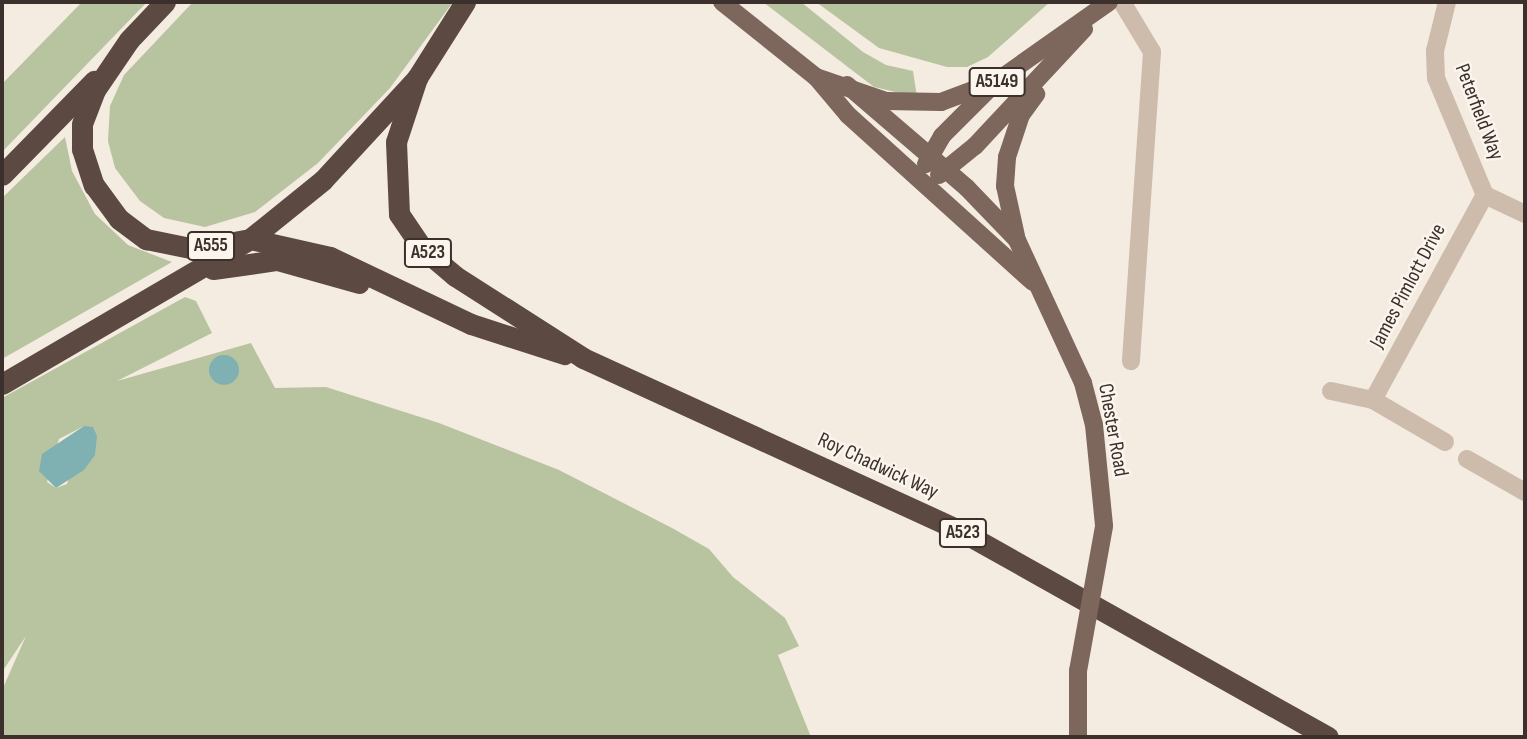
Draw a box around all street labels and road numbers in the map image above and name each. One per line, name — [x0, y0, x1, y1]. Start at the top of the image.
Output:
street label: Peterfield Way — [1449, 60, 1509, 164]
road number: A5149 — [967, 66, 1027, 97]
street label: James Pimlott Drive — [1365, 220, 1451, 352]
road number: A555 — [186, 230, 235, 262]
road number: A523 — [404, 238, 452, 268]
street label: Chester Road — [1092, 381, 1134, 479]
street label: Roy Chadwick Way — [814, 427, 942, 505]
road number: A523 — [939, 518, 988, 548]

